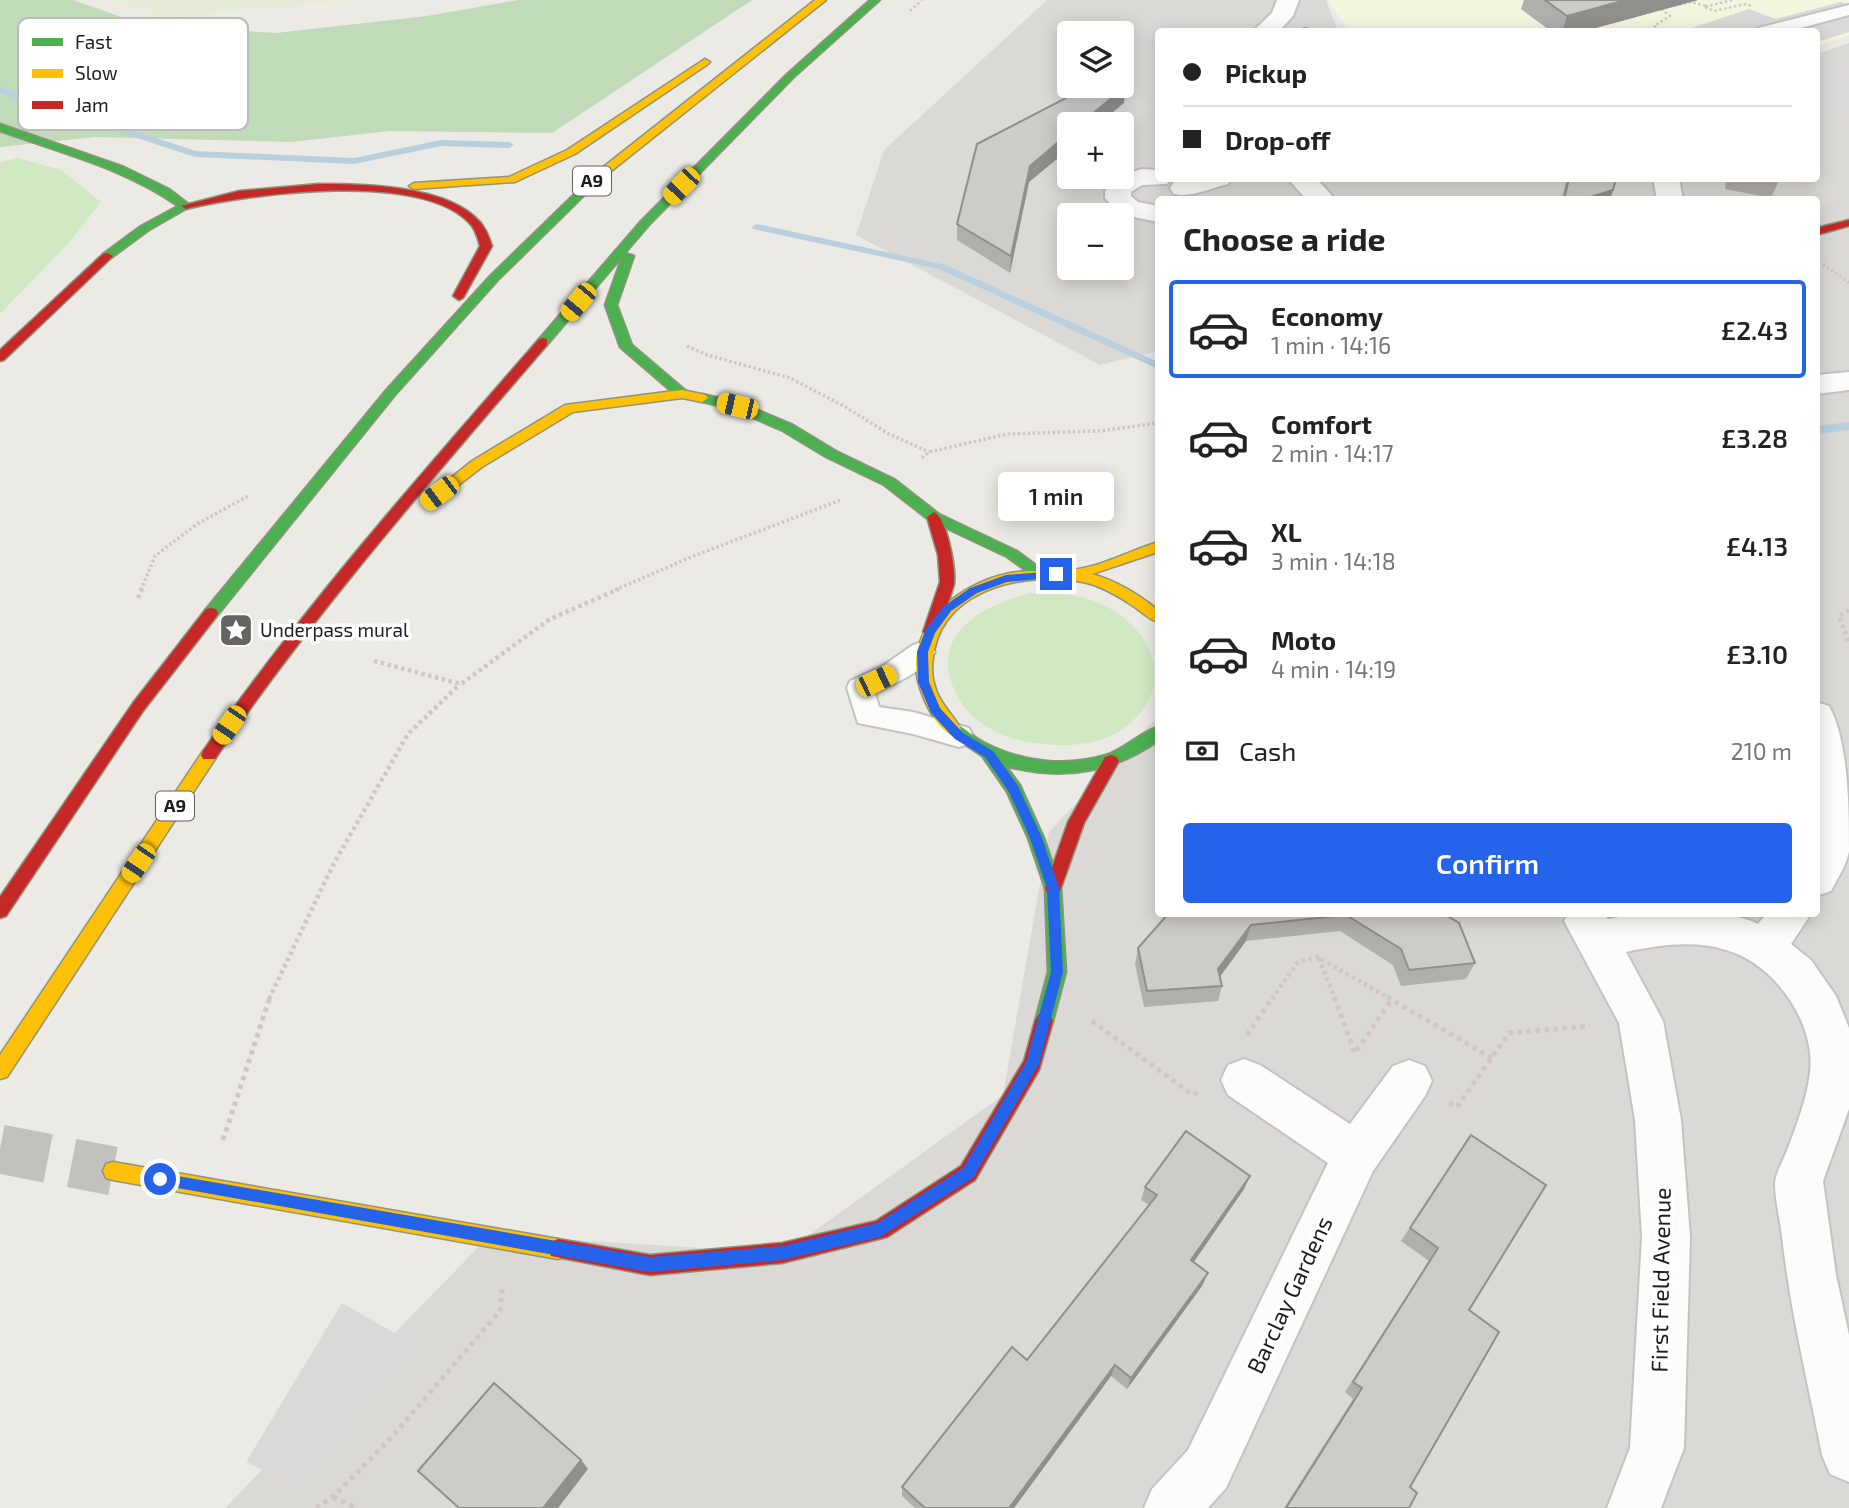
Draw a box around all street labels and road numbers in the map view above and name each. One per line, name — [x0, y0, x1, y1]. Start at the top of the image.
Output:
road number: A9 — [573, 166, 611, 196]
road number: A9 — [156, 792, 194, 820]
street label: First Field Avenue — [1644, 1187, 1676, 1373]
street label: Barclay Gardens — [1240, 1212, 1338, 1378]

